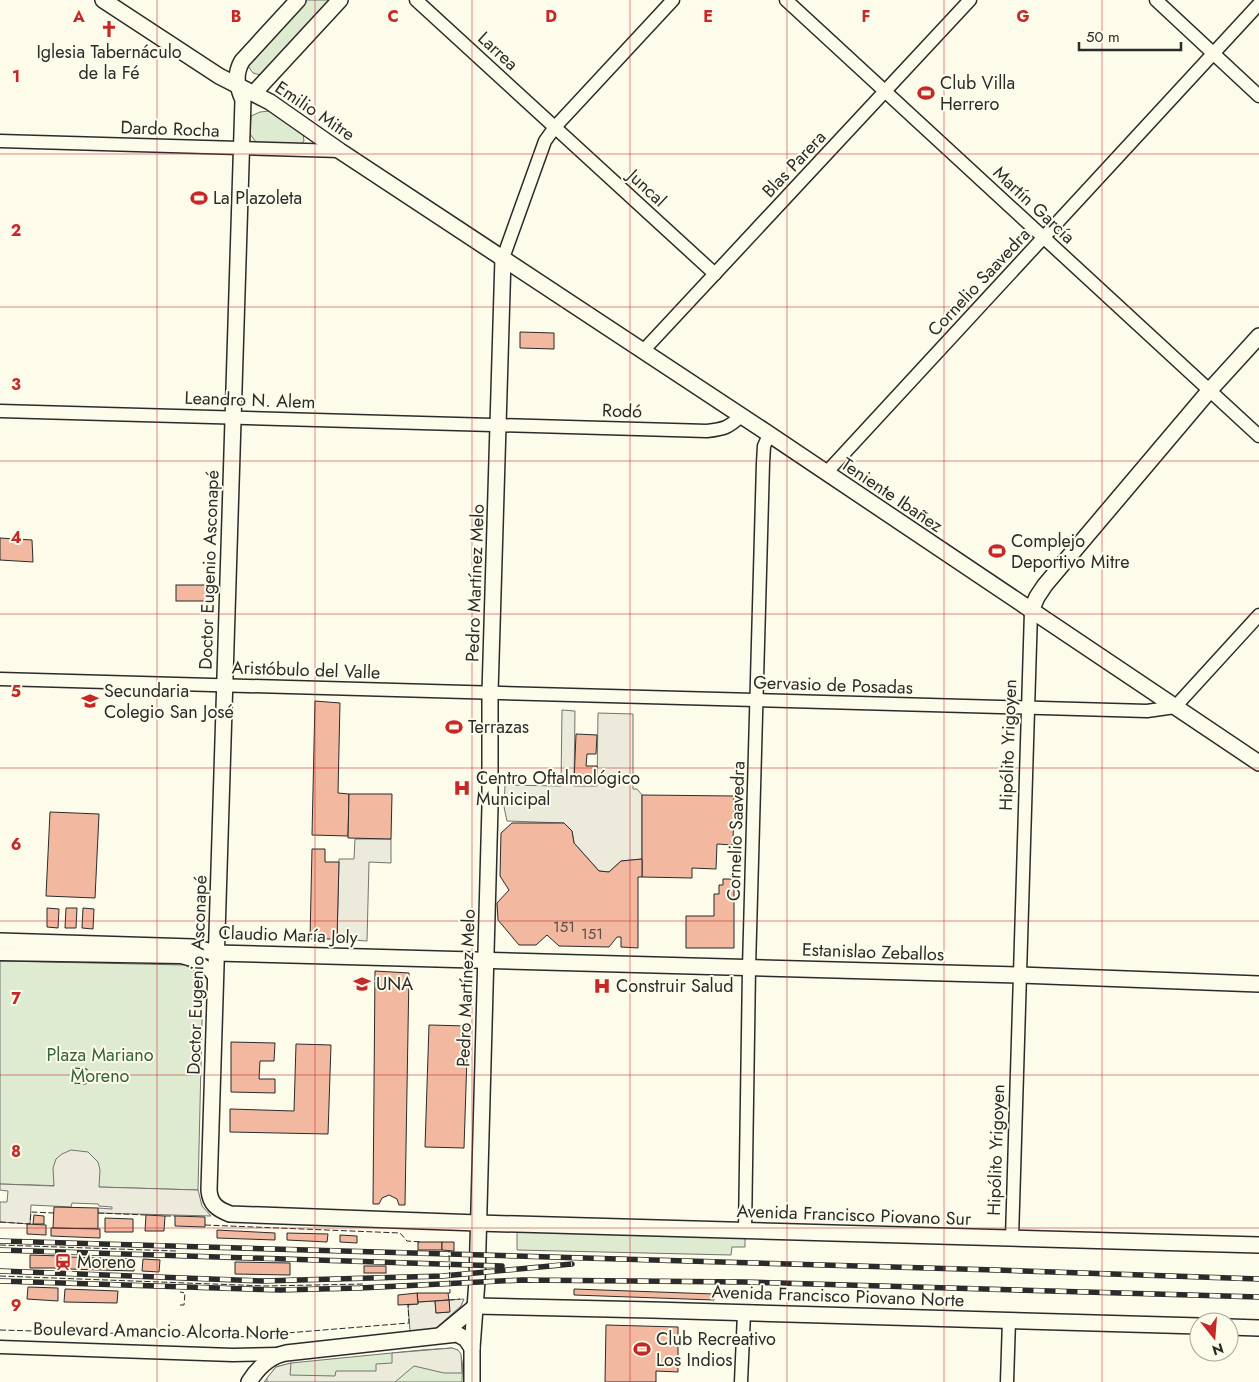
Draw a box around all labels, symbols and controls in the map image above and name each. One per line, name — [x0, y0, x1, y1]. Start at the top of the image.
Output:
text: A — [72, 5, 85, 28]
text: B — [231, 5, 241, 28]
text: C — [387, 5, 399, 28]
text: D — [545, 5, 557, 28]
text: E — [703, 5, 713, 28]
text: F — [862, 5, 870, 28]
text: G — [1016, 5, 1030, 28]
church icon: Iglesia Tabernáculo de la Fé — [99, 19, 119, 39]
scale bar — [1079, 20, 1182, 52]
street label: Larrea — [472, 26, 524, 76]
text: 50 m — [1086, 26, 1120, 48]
place label: Iglesia Tabernáculo de la Fé — [36, 39, 182, 86]
text: 1 — [12, 65, 20, 88]
place label: Club Villa Herrero — [940, 70, 1015, 117]
street label: Emilio Mitre — [270, 75, 360, 147]
sports icon: Club Villa Herrero — [916, 83, 936, 103]
street label: Dardo Rocha — [120, 114, 220, 144]
street label: Blas Parera — [756, 125, 832, 203]
street label: Martín García — [987, 160, 1081, 250]
street label: Juncal — [620, 162, 672, 213]
place label: La Plazoleta — [213, 185, 302, 211]
sports icon: La Plazoleta — [189, 188, 209, 208]
text: 2 — [11, 219, 21, 242]
street label: Cornelio Saavedra — [922, 222, 1036, 342]
text: 3 — [11, 373, 21, 396]
street label: Leandro N. Alem — [184, 385, 316, 415]
street label: Rodó — [602, 397, 643, 425]
street label: Teniente Ibañez — [836, 451, 949, 539]
street label: Doctor Eugenio Asconapé — [193, 470, 225, 670]
street label: Pedro Martínez Melo — [459, 503, 491, 663]
text: 4 — [10, 526, 22, 549]
place label: Complejo Deportivo Mitre — [1011, 528, 1129, 575]
sports icon: Complejo Deportivo Mitre — [987, 541, 1007, 561]
street label: Aristóbulo del Valle — [231, 654, 381, 686]
street label: Gervasio de Posadas — [753, 669, 913, 701]
place label: Secundaria Colegio San José — [104, 678, 234, 725]
street label: Hipólito Yrigoyen — [993, 679, 1023, 811]
text: 5 — [11, 680, 21, 703]
school or university icon: Secundaria Colegio San José — [80, 691, 100, 711]
place label: Terrazas — [468, 714, 529, 740]
sports icon: Terrazas — [444, 717, 464, 737]
street label: Cornelio Saavedra — [721, 760, 751, 902]
place label: Centro Oftalmológico Municipal — [476, 765, 640, 812]
hospital icon: Centro Oftalmológico Municipal — [452, 778, 472, 798]
text: 6 — [11, 833, 21, 856]
street label: Doctor Eugenio Asconapé — [181, 875, 213, 1075]
street label: Pedro Martínez Melo — [450, 908, 482, 1068]
house number: 151 — [553, 916, 575, 938]
street label: Claudio María Joly — [218, 920, 358, 950]
house number: 151 — [581, 923, 603, 945]
street label: Estanislao Zeballos — [801, 937, 945, 967]
place label: UNA — [376, 971, 413, 997]
place label: Construir Salud — [616, 973, 733, 999]
school or university icon: UNA — [352, 974, 372, 994]
hospital icon: Construir Salud — [592, 976, 612, 996]
text: 7 — [11, 987, 21, 1010]
park label: Plaza Mariano Moreno — [46, 1042, 154, 1089]
street label: Hipólito Yrigoyen — [981, 1084, 1011, 1216]
text: 8 — [11, 1140, 21, 1163]
street label: Avenida Francisco Piovano Sur — [736, 1198, 972, 1232]
place label: Moreno — [77, 1249, 136, 1275]
station icon: Moreno — [53, 1252, 73, 1272]
street label: Avenida Francisco Piovano Norte — [711, 1279, 965, 1313]
text: 9 — [11, 1294, 21, 1317]
north arrow — [1189, 1312, 1239, 1362]
street label: Boulevard Amancio Alcorta Norte — [33, 1316, 289, 1346]
place label: Club Recreativo Los Indios — [656, 1326, 776, 1373]
text: N — [1210, 1338, 1226, 1361]
sports icon: Club Recreativo Los Indios — [632, 1339, 652, 1359]

